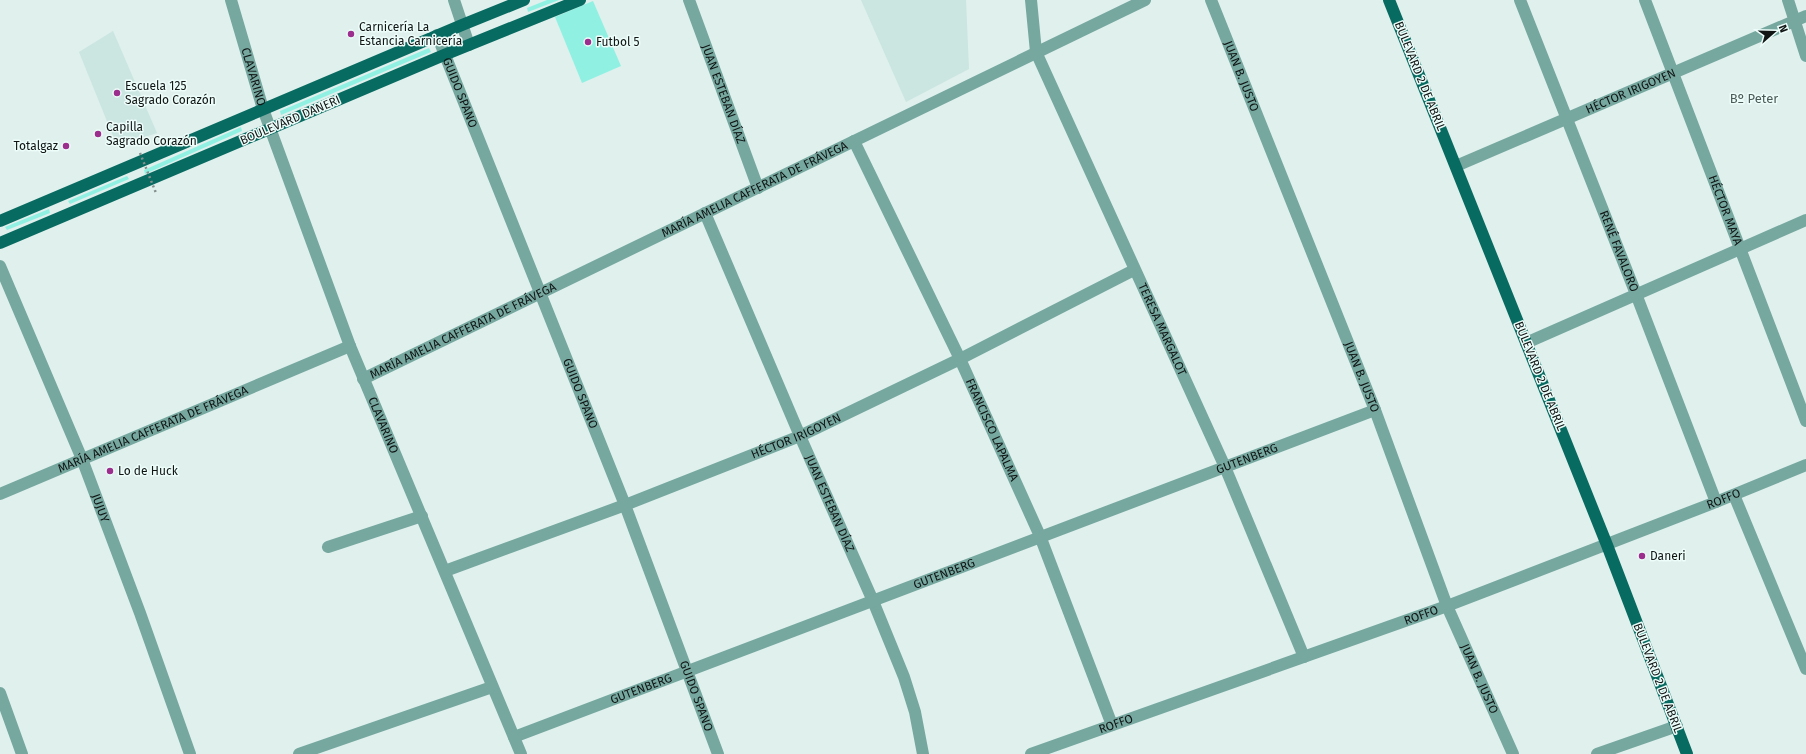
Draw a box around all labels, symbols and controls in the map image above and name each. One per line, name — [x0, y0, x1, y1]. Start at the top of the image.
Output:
north arrow — [1754, 12, 1794, 52]
street label: BULEVARD 2 DE ABRIL — [1392, 19, 1448, 133]
place label: Carnicería La Estancia Carnicería — [359, 20, 462, 48]
text: N — [1776, 23, 1790, 34]
marker: Carnicería La Estancia Carnicería — [346, 29, 356, 39]
place label: Futbol 5 — [596, 35, 640, 49]
marker: Futbol 5 — [583, 37, 593, 47]
street label: JUAN B. JUSTO — [1221, 39, 1262, 114]
street label: JUAN ESTEBAN DÍAZ — [699, 42, 748, 146]
street label: CLAVARINO — [238, 46, 269, 108]
street label: GUIDO SPANO — [440, 55, 480, 130]
street label: HÉCTOR IRIGOYEN — [1583, 66, 1678, 117]
place label: Escuela 125 Sagrado Corazón — [125, 79, 216, 107]
marker: Escuela 125 Sagrado Corazón — [112, 88, 122, 98]
district label: Bº Peter — [1730, 91, 1778, 106]
street label: BOULEVARD DANERI — [238, 93, 342, 147]
place label: Capilla Sagrado Corazón — [106, 120, 197, 148]
marker: Capilla Sagrado Corazón — [93, 129, 103, 139]
street label: MARÍA AMELIA CAFFERATA DE FRÁVEGA — [659, 138, 850, 240]
place label: Totalgaz — [13, 139, 58, 153]
marker: Totalgaz — [61, 141, 71, 151]
street label: HÉCTOR MAYA — [1706, 173, 1745, 247]
street label: RENÉ FAVALORO — [1597, 209, 1641, 294]
street label: MARÍA AMELIA CAFFERATA DE FRÁVEGA — [368, 280, 558, 382]
street label: TERESA MARGALOT — [1135, 281, 1190, 379]
street label: BULEVARD 2 DE ABRIL — [1512, 319, 1568, 433]
street label: JUAN B. JUSTO — [1341, 340, 1382, 414]
street label: GUIDO SPANO — [560, 356, 601, 431]
street label: FRANCISCO LAPALMA — [963, 376, 1021, 483]
street label: MARÍA AMELIA CAFFERATA DE FRÁVEGA — [56, 383, 250, 476]
street label: CLAVARINO — [365, 395, 401, 456]
street label: HÉCTOR IRIGOYEN — [749, 410, 843, 462]
street label: GUTENBERG — [1214, 441, 1280, 477]
street label: JUAN ESTEBAN DÍAZ — [802, 452, 857, 554]
place label: Lo de Huck — [118, 464, 179, 478]
marker: Lo de Huck — [105, 466, 115, 476]
street label: ROFFO — [1704, 486, 1742, 512]
street label: JUJUY — [89, 492, 112, 525]
place label: Daneri — [1650, 549, 1686, 563]
marker: Daneri — [1637, 551, 1647, 561]
street label: GUTENBERG — [911, 556, 977, 592]
street label: ROFFO — [1402, 603, 1440, 628]
street label: BULEVARD 2 DE ABRIL — [1631, 621, 1685, 735]
street label: JUAN B. JUSTO — [1458, 642, 1501, 716]
street label: GUIDO SPANO — [677, 659, 716, 733]
street label: GUTENBERG — [608, 671, 674, 707]
street label: ROFFO — [1097, 711, 1135, 736]

